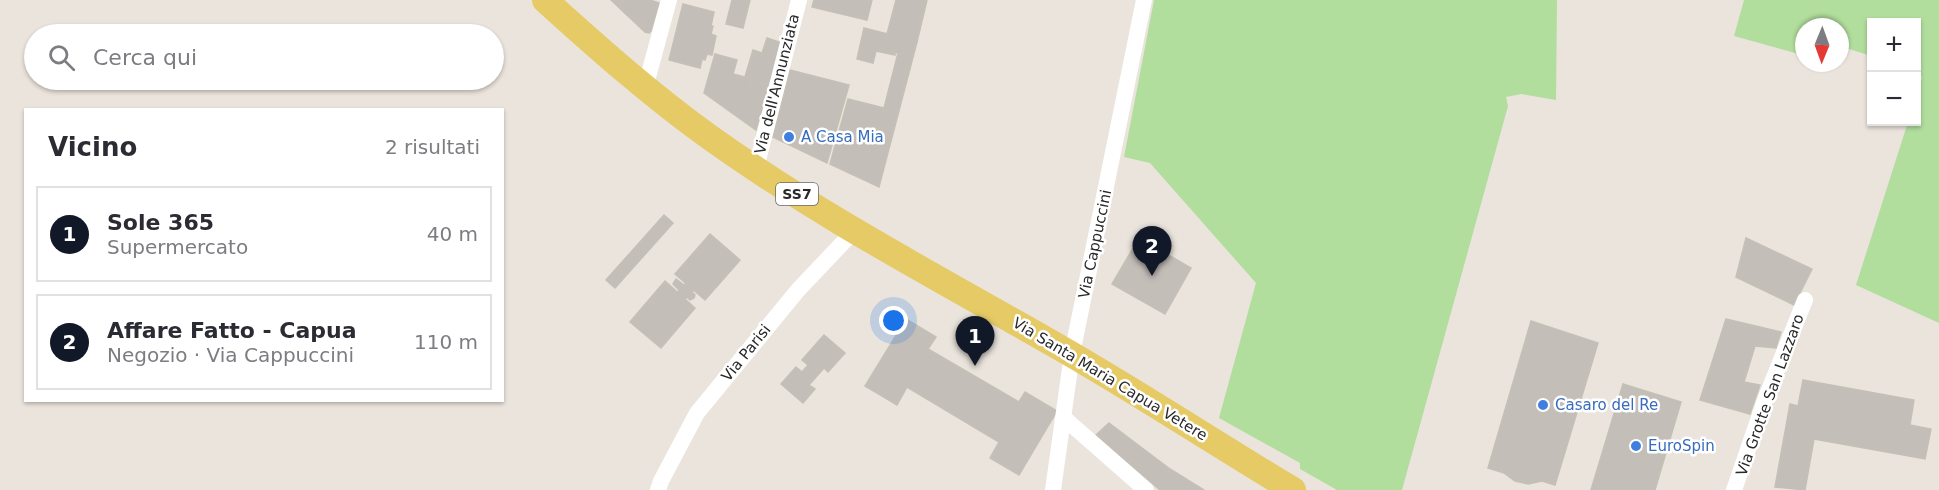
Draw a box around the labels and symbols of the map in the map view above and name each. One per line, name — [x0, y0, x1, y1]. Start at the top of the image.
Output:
street label: Via dell'Annunziata — [751, 12, 803, 156]
north arrow — [1795, 18, 1849, 72]
place label: A Casa Mia — [801, 128, 884, 146]
marker: A Casa Mia — [782, 130, 796, 144]
road number: SS7 — [776, 183, 818, 205]
street label: Via Cappuccini — [1075, 188, 1115, 300]
pin: 2 — [1132, 226, 1172, 276]
your location — [879, 306, 908, 335]
street label: Via Grotte San Lazzaro — [1732, 312, 1808, 478]
street label: Via Santa Maria Capua Vetere — [1009, 314, 1211, 444]
pin: 1 — [956, 316, 994, 366]
street label: Via Parisi — [718, 321, 774, 385]
place label: Casaro del Re — [1555, 396, 1658, 414]
marker: Casaro del Re — [1536, 398, 1550, 412]
place label: EuroSpin — [1648, 437, 1715, 455]
marker: EuroSpin — [1629, 439, 1643, 453]

